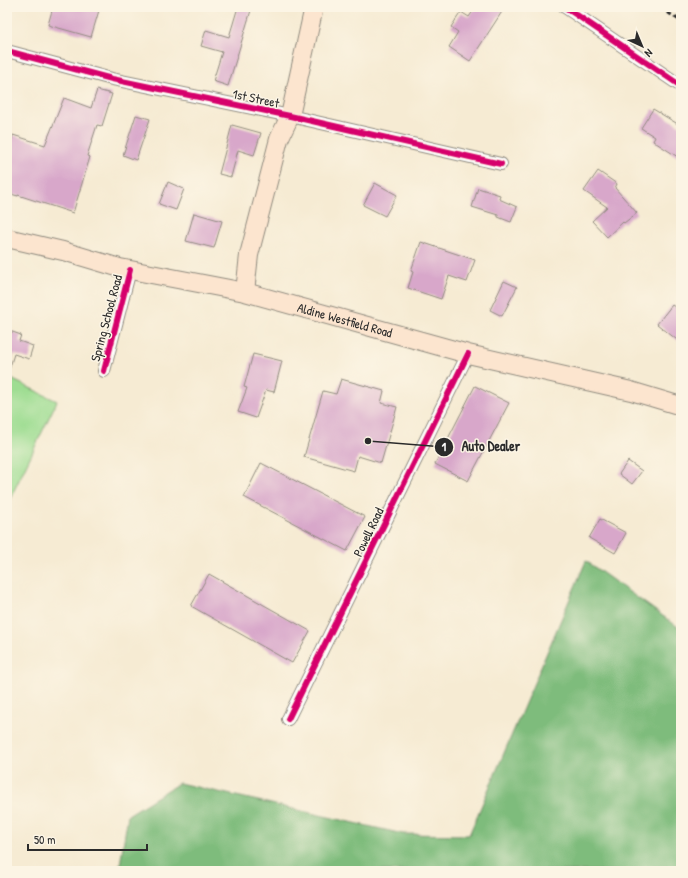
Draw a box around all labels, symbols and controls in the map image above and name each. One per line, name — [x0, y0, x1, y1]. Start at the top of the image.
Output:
north arrow — [622, 26, 662, 66]
text: N — [642, 46, 656, 60]
street label: 1st Street — [231, 84, 282, 112]
street label: Spring School Road — [86, 273, 126, 363]
street label: Aldine Westfield Road — [295, 298, 395, 342]
callout: Auto Dealer — [434, 434, 529, 460]
text: Auto Dealer — [462, 436, 521, 455]
text: 1 — [442, 438, 447, 455]
street label: Powell Road — [348, 504, 388, 560]
scale bar — [28, 826, 147, 852]
text: 50 m — [34, 831, 55, 848]

